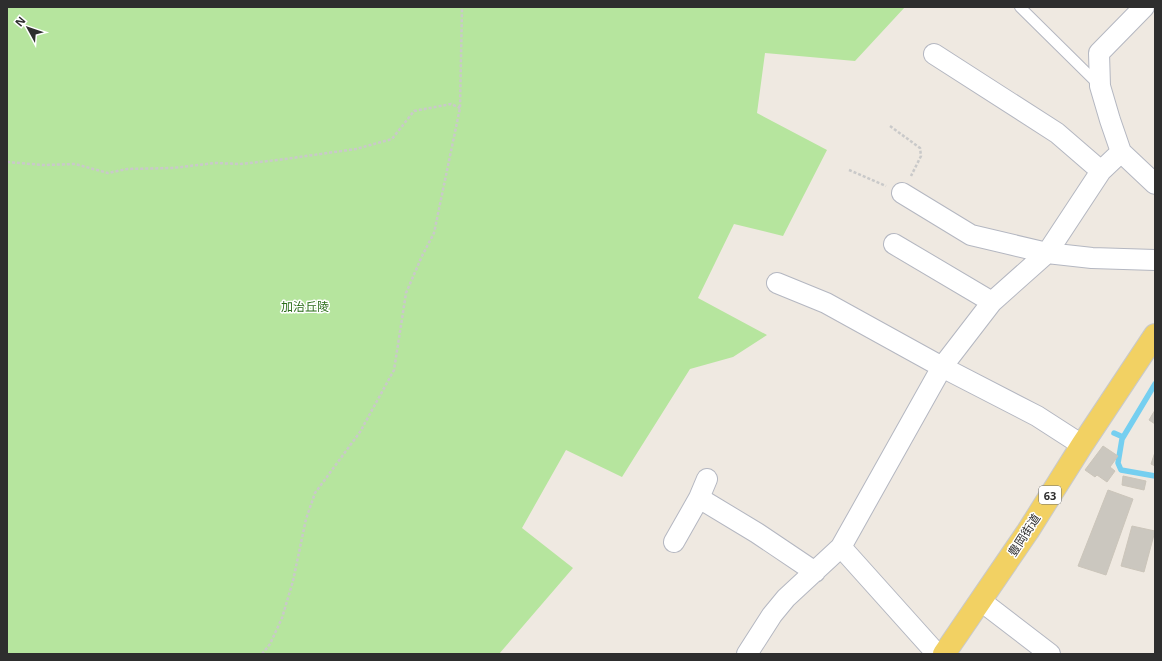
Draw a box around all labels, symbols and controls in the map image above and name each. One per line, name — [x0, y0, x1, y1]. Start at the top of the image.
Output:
north arrow — [8, 8, 48, 48]
text: N — [11, 13, 29, 30]
park label: 加治丘陵 — [281, 298, 329, 315]
road number: 63 — [1039, 486, 1061, 504]
street label: 豊岡街道 — [1004, 510, 1044, 560]

